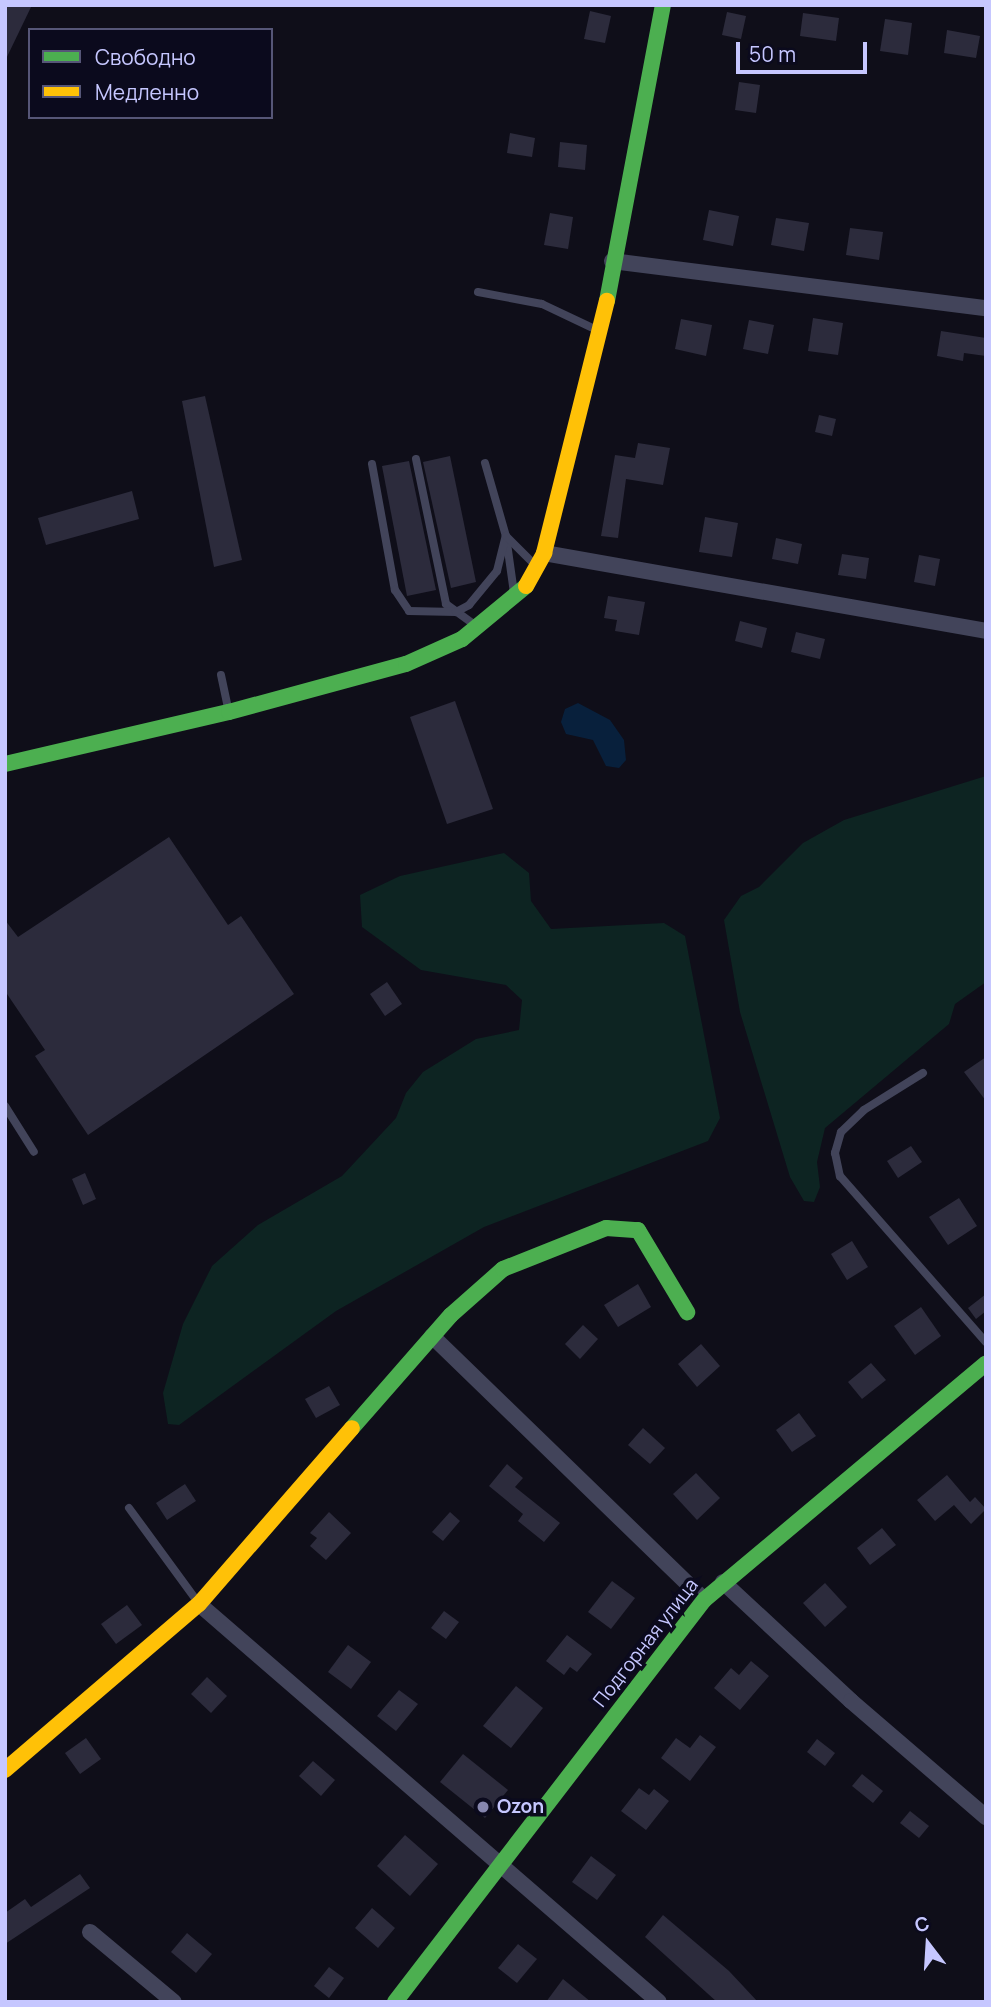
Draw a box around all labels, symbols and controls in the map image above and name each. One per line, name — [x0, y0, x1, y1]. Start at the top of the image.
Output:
legend — [28, 28, 273, 119]
scale bar — [739, 28, 870, 72]
text: 50 m — [749, 40, 796, 68]
text: Свободно — [95, 43, 196, 71]
text: Медленно — [95, 78, 199, 106]
street label: Подгорная улица — [589, 1574, 703, 1712]
place label: Ozon — [497, 1796, 544, 1818]
marker: Ozon — [475, 1799, 491, 1815]
north arrow — [893, 1909, 963, 1979]
text: С — [911, 1909, 932, 1938]

